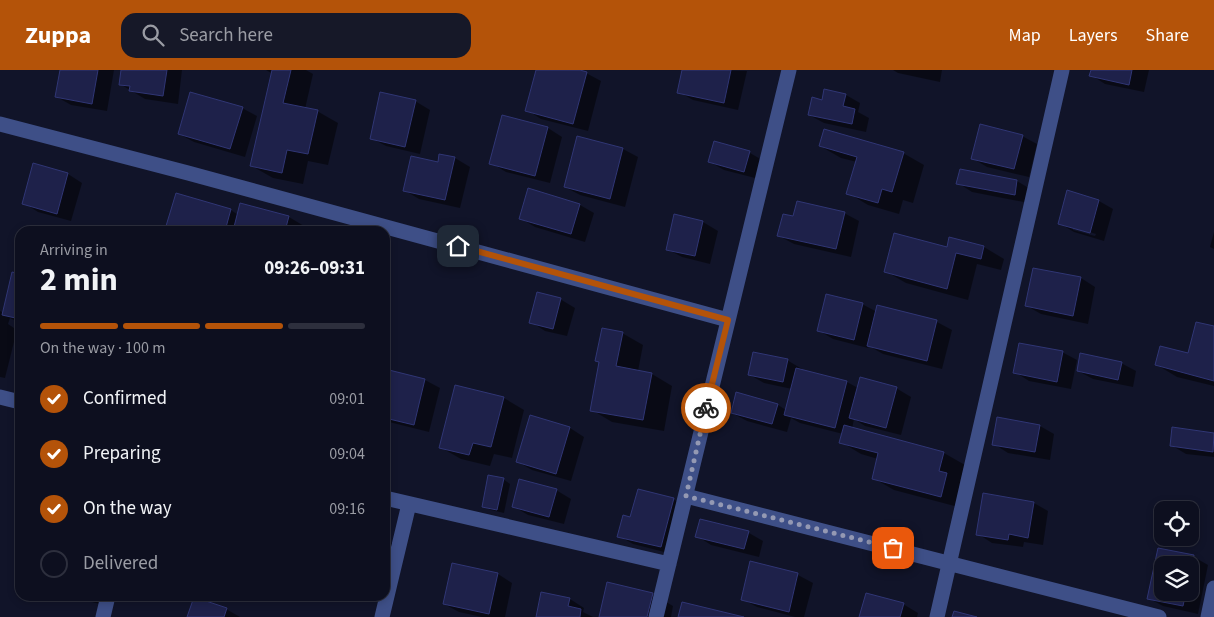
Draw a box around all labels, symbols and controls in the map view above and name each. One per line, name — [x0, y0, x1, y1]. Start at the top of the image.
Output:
search box — [121, 13, 471, 58]
text: Zuppa — [25, 18, 91, 53]
icon: search — [139, 21, 167, 49]
text: Search here — [179, 22, 273, 49]
text: Map — [1009, 23, 1041, 48]
text: Layers — [1069, 23, 1118, 48]
text: Share — [1146, 23, 1189, 48]
pin — [437, 225, 479, 267]
icon: home — [444, 232, 472, 260]
text: Arriving in — [40, 239, 108, 261]
text: 09:26–09:31 — [264, 255, 365, 282]
text: 2 min — [40, 257, 118, 303]
text: On the way · 100 m — [40, 337, 165, 359]
courier — [681, 383, 731, 433]
icon: check — [40, 385, 68, 413]
text: Confirmed — [83, 385, 167, 412]
text: 09:01 — [329, 388, 365, 410]
icon: bike — [692, 394, 720, 422]
icon: check — [40, 440, 68, 468]
text: Preparing — [83, 440, 161, 467]
text: 09:04 — [329, 443, 365, 465]
icon: check — [40, 495, 68, 523]
text: On the way — [83, 495, 172, 522]
text: 09:16 — [329, 498, 365, 520]
map controls — [1154, 501, 1199, 601]
button: locate — [1154, 501, 1199, 546]
pin — [872, 527, 914, 569]
icon: bag — [879, 534, 907, 562]
text: Delivered — [83, 550, 158, 577]
button: layers — [1154, 556, 1199, 601]

